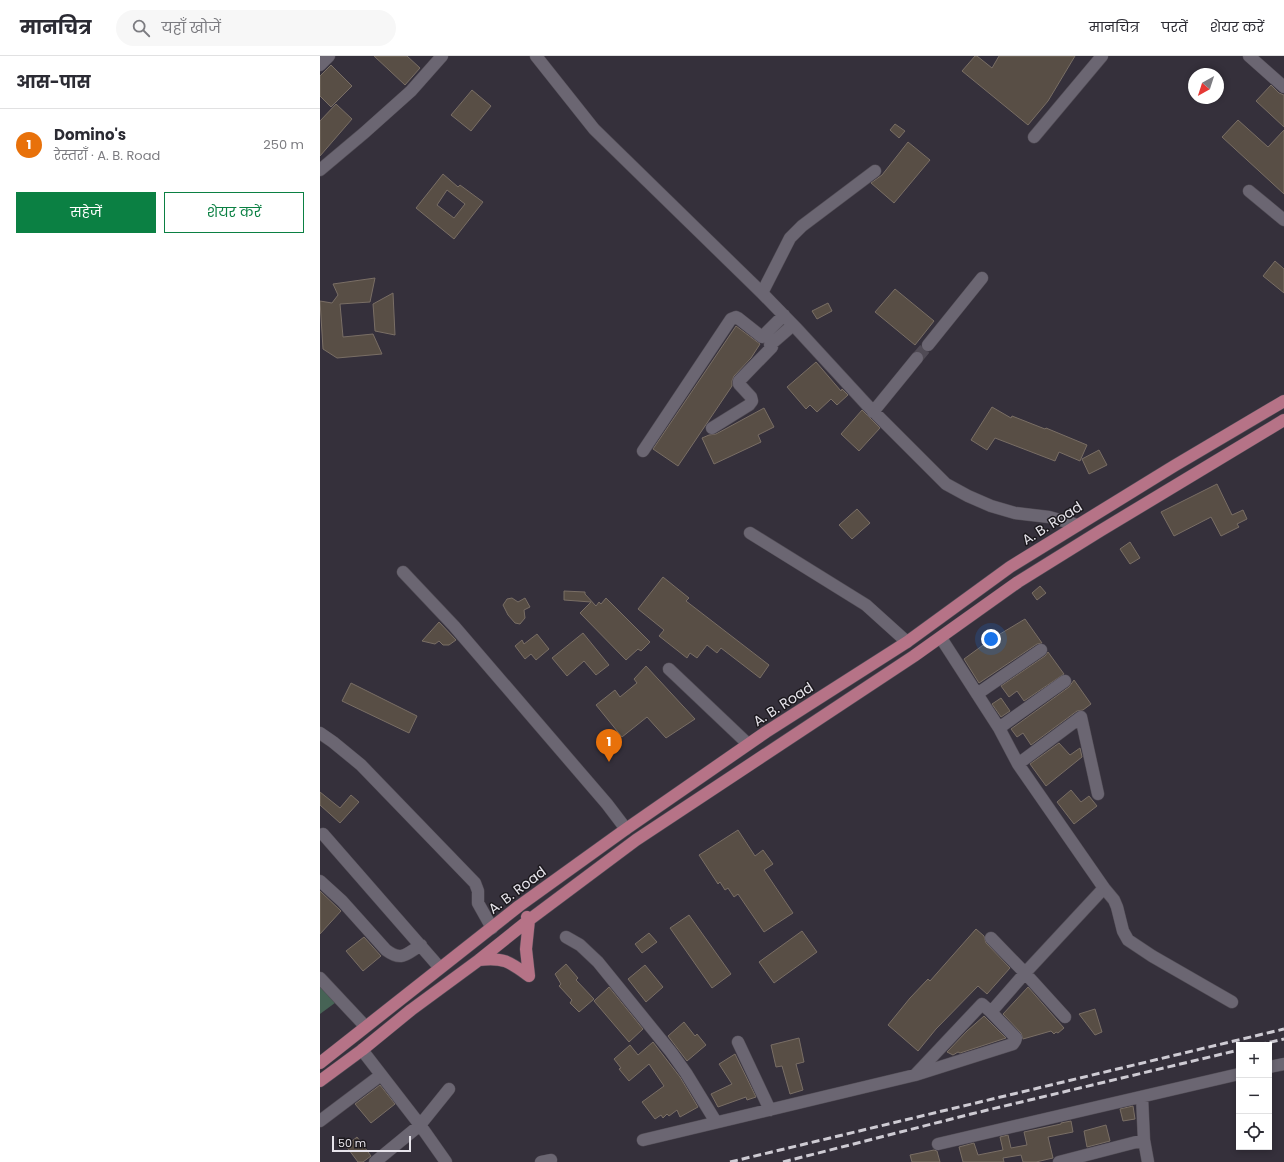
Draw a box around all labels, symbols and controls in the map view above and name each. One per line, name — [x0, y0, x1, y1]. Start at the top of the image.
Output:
search box — [116, 10, 396, 46]
text: मानचित्र — [20, 14, 92, 41]
icon: search — [130, 17, 152, 39]
text: यहाँ खोजें — [162, 17, 221, 38]
text: मानचित्र — [1089, 17, 1139, 37]
text: परतें — [1161, 17, 1188, 37]
text: शेयर करें — [1210, 17, 1264, 37]
north arrow — [1188, 68, 1224, 104]
text: आस-पास — [16, 70, 91, 94]
text: Domino's — [54, 124, 126, 145]
text: 1 — [27, 135, 31, 154]
text: 250 m — [263, 135, 304, 154]
text: रेस्तराँ · A. B. Road — [54, 146, 160, 165]
button: सहेजें — [16, 192, 156, 233]
button: शेयर करें — [164, 192, 304, 233]
street label: A. B. Road — [1018, 497, 1086, 549]
your location — [981, 629, 1001, 649]
street label: A. B. Road — [749, 677, 817, 731]
pin: 1 — [596, 729, 622, 762]
street label: A. B. Road — [484, 862, 550, 918]
map controls — [1236, 1042, 1272, 1150]
button: + — [1236, 1042, 1272, 1078]
button: − — [1236, 1078, 1272, 1114]
button: locate — [1236, 1114, 1272, 1150]
scale bar — [332, 1134, 411, 1153]
text: 50 m — [338, 1135, 366, 1151]

